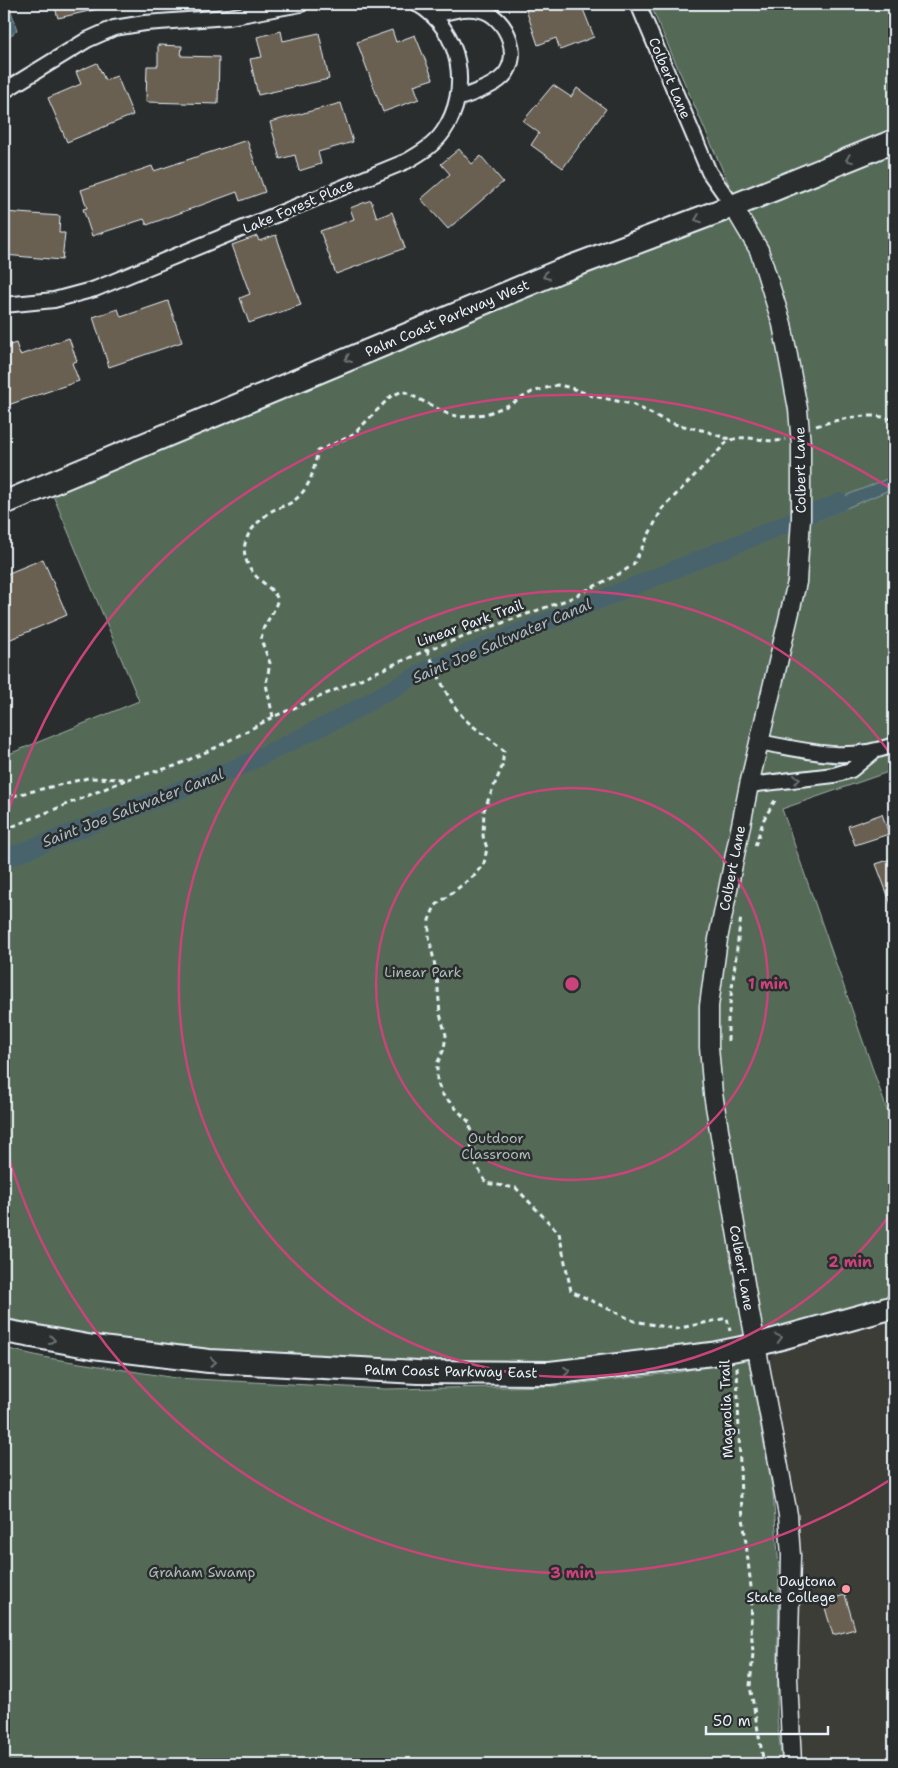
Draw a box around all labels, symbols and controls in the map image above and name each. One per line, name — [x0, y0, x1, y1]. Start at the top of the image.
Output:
street label: Colbert Lane — [645, 35, 695, 121]
one-way arrow — [845, 153, 854, 164]
street label: Lake Forest Place — [240, 174, 356, 238]
one-way arrow — [694, 213, 703, 223]
one-way arrow — [542, 270, 551, 281]
street label: Palm Coast Parkway West — [362, 275, 532, 361]
one-way arrow — [344, 354, 352, 364]
street label: Colbert Lane — [790, 426, 810, 513]
water label: Saint Joe Saltwater Canal — [409, 594, 595, 688]
street label: Linear Park Trail — [414, 595, 526, 651]
water label: Saint Joe Saltwater Canal — [39, 764, 227, 852]
one-way arrow — [793, 774, 801, 785]
street label: Colbert Lane — [715, 824, 749, 912]
park label: Linear Park — [384, 963, 462, 981]
text: 1 min — [748, 974, 788, 994]
centre of rings — [563, 975, 581, 993]
park label: Outdoor Classroom — [461, 1129, 531, 1163]
street label: Colbert Lane — [726, 1224, 758, 1312]
text: 2 min — [828, 1252, 872, 1272]
one-way arrow — [47, 1334, 56, 1344]
one-way arrow — [775, 1334, 783, 1344]
one-way arrow — [209, 1356, 217, 1367]
street label: Magnolia Trail — [715, 1359, 737, 1459]
street label: Palm Coast Parkway East — [364, 1360, 538, 1382]
one-way arrow — [563, 1366, 571, 1377]
park label: Graham Swamp — [149, 1563, 256, 1581]
text: 3 min — [550, 1563, 594, 1583]
place label: Daytona State College — [746, 1572, 836, 1606]
marker: Daytona State College — [840, 1583, 852, 1595]
scale bar — [706, 1703, 828, 1735]
text: 50 m — [713, 1711, 751, 1731]

